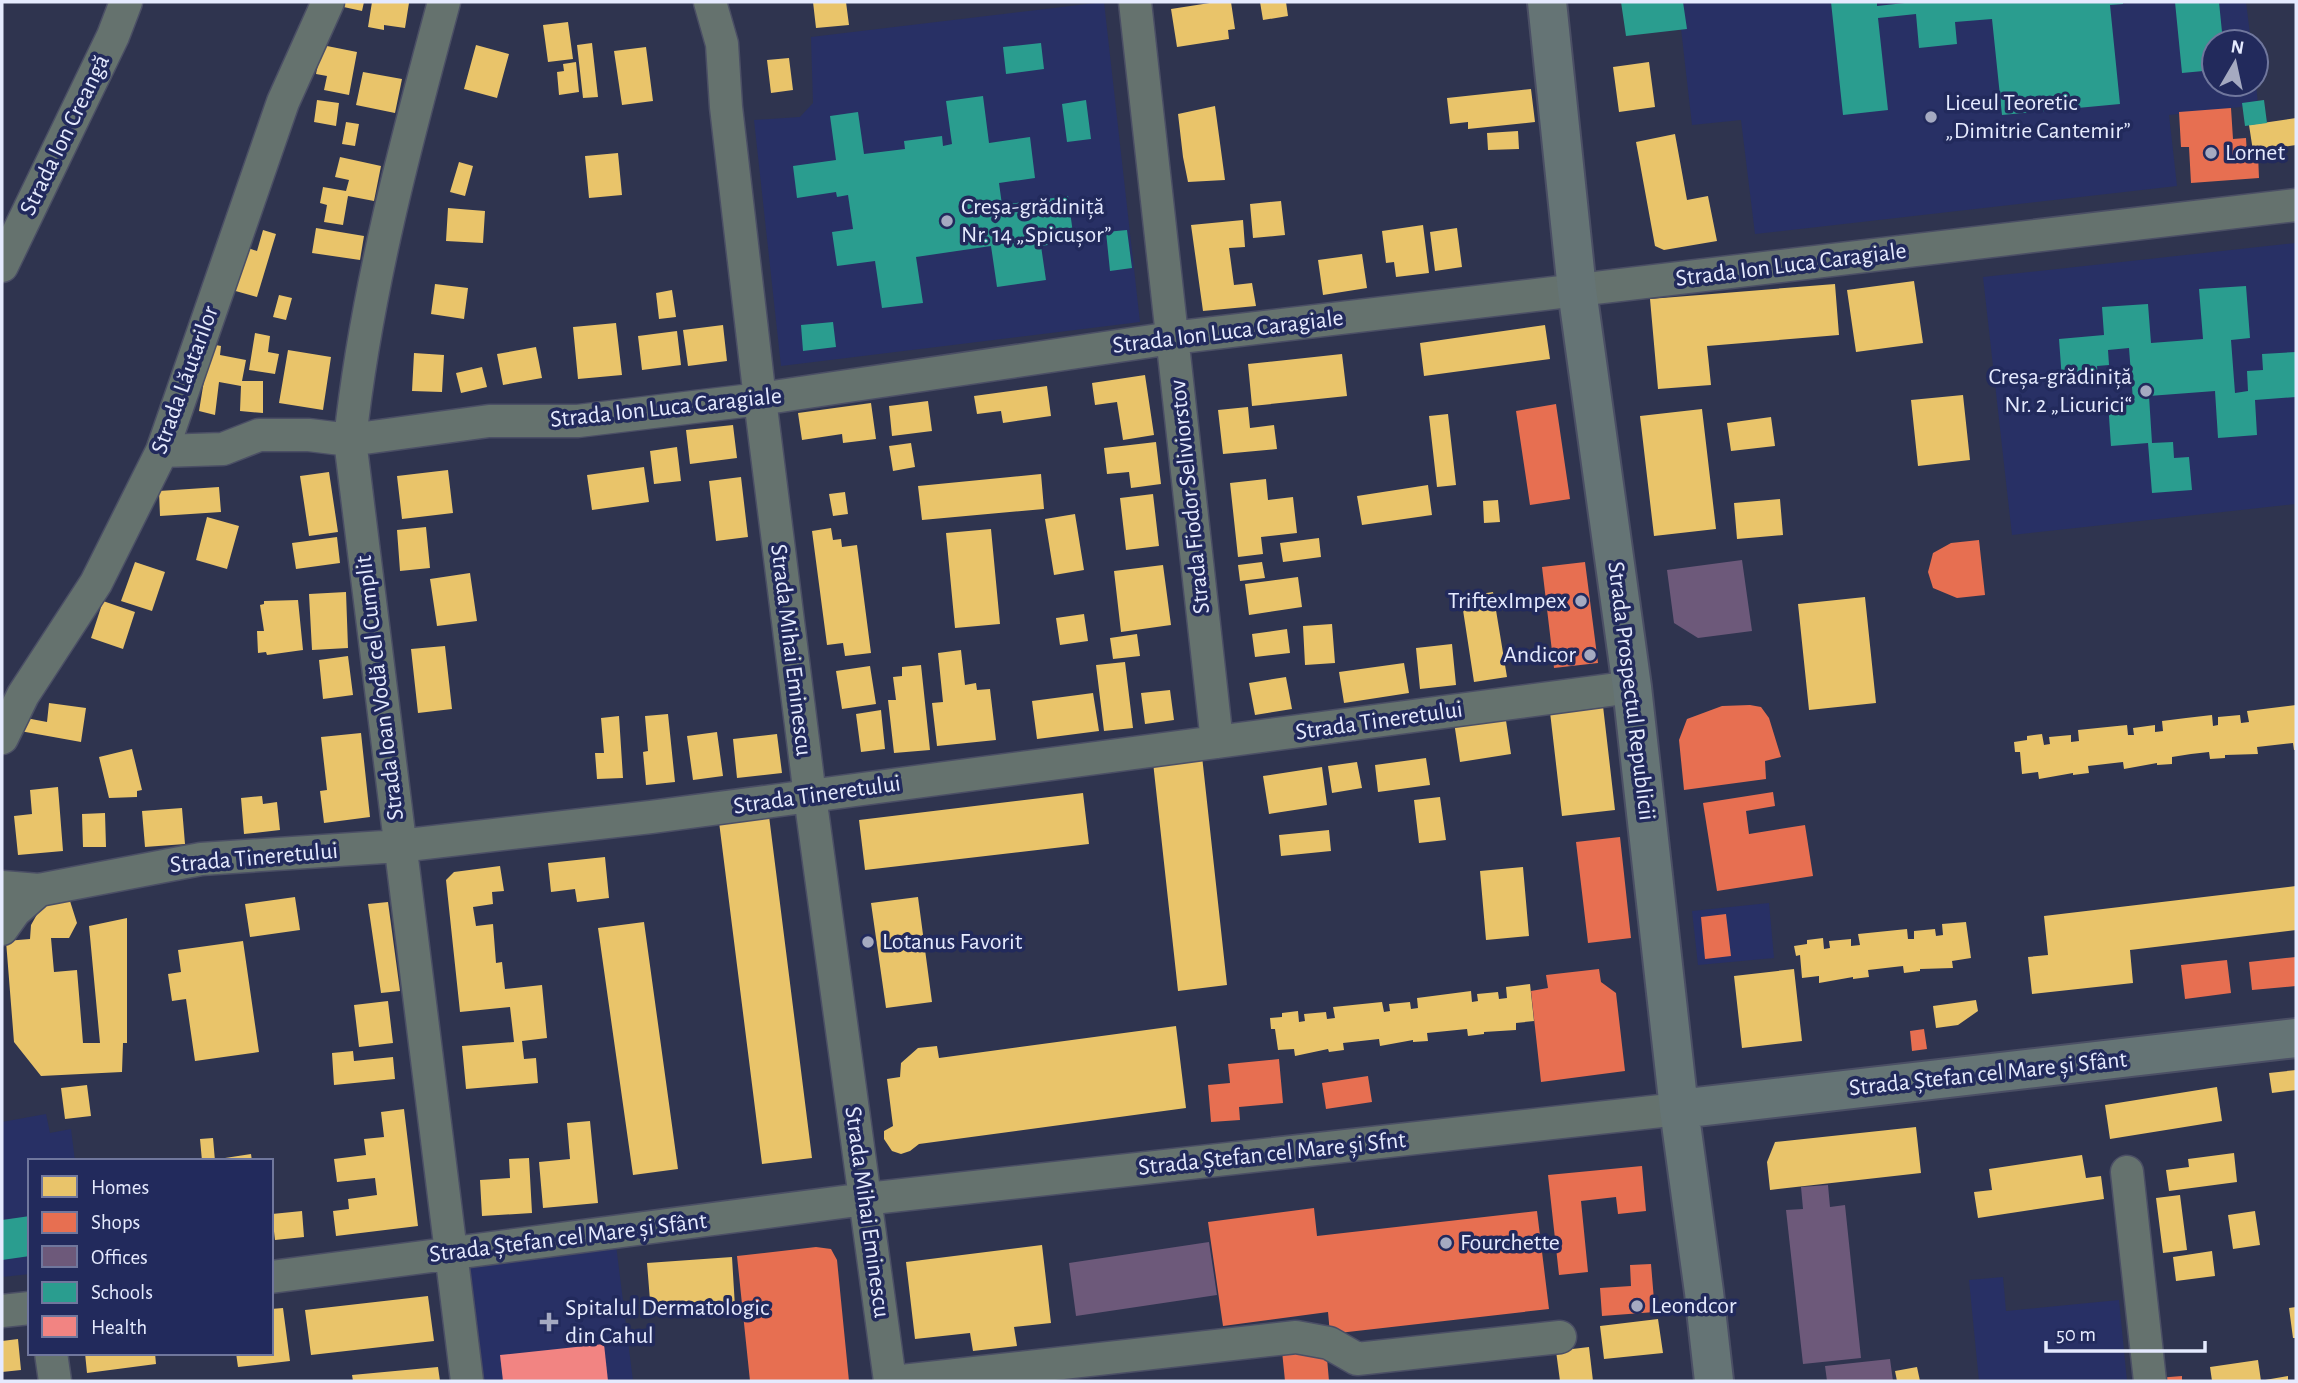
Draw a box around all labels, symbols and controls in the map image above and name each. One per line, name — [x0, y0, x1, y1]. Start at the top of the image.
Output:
north arrow — [2200, 28, 2270, 98]
text: N — [2229, 37, 2245, 58]
street label: Strada Ion Creangă — [16, 51, 114, 219]
place label: Liceul Teoretic „Dimitrie Cantemir” — [1945, 91, 2131, 143]
marker: Liceul Teoretic „Dimitrie Cantemir” — [1923, 109, 1939, 125]
place label: Lornet — [2225, 141, 2285, 165]
marker: Lornet — [2203, 145, 2219, 161]
place label: Creșa-grădiniță Nr. 14 „Spicușor” — [961, 195, 1111, 248]
marker: Creșa-grădiniță Nr. 14 „Spicușor” — [939, 213, 955, 229]
street label: Strada Ion Luca Caragiale — [1674, 239, 1908, 291]
street label: Strada Lăutarilor — [147, 303, 223, 457]
street label: Strada Ion Luca Caragiale — [1111, 306, 1345, 358]
place label: Creșa-grădiniță Nr. 2 „Licurici“ — [1988, 365, 2132, 417]
street label: Strada Fiodor Seliviorstov — [1166, 379, 1214, 615]
marker: Creșa-grădiniță Nr. 2 „Licurici“ — [2138, 383, 2154, 399]
street label: Strada Ion Luca Caragiale — [549, 384, 783, 432]
street label: Strada Mihai Eminescu — [766, 543, 816, 757]
street label: Strada Ioan Vodă cel Cumplit — [352, 554, 408, 822]
street label: Strada Prospectul Republicii — [1603, 560, 1659, 822]
place label: TriftexImpex — [1448, 589, 1568, 613]
marker: TriftexImpex — [1573, 593, 1589, 609]
place label: Andicor — [1503, 643, 1576, 667]
marker: Andicor — [1582, 647, 1598, 663]
street label: Strada Tineretului — [1294, 697, 1464, 745]
street label: Strada Tineretului — [732, 771, 902, 819]
street label: Strada Tineretului — [169, 839, 339, 877]
place label: Lotanus Favorit — [882, 930, 1023, 954]
marker: Lotanus Favorit — [860, 934, 876, 950]
street label: Strada Ștefan cel Mare și Sfânt — [1848, 1047, 2129, 1102]
street label: Strada Mihai Eminescu — [840, 1105, 894, 1319]
street label: Strada Ștefan cel Mare și Sfnt — [1137, 1128, 1407, 1181]
legend — [28, 1159, 273, 1355]
text: Homes — [91, 1177, 149, 1198]
street label: Strada Ștefan cel Mare și Sfânt — [428, 1209, 709, 1268]
text: Shops — [91, 1212, 140, 1233]
place label: Fourchette — [1460, 1231, 1560, 1255]
marker: Fourchette — [1438, 1235, 1454, 1251]
text: Offices — [91, 1247, 148, 1268]
text: Schools — [91, 1282, 153, 1303]
place label: Leondcor — [1651, 1294, 1737, 1318]
place label: Spitalul Dermatologic din Cahul — [565, 1296, 769, 1348]
marker: Leondcor — [1629, 1298, 1645, 1314]
scale bar — [2046, 1310, 2205, 1354]
marker: Spitalul Dermatologic din Cahul — [539, 1312, 559, 1332]
text: Health — [91, 1317, 147, 1338]
text: 50 m — [2056, 1324, 2096, 1345]

